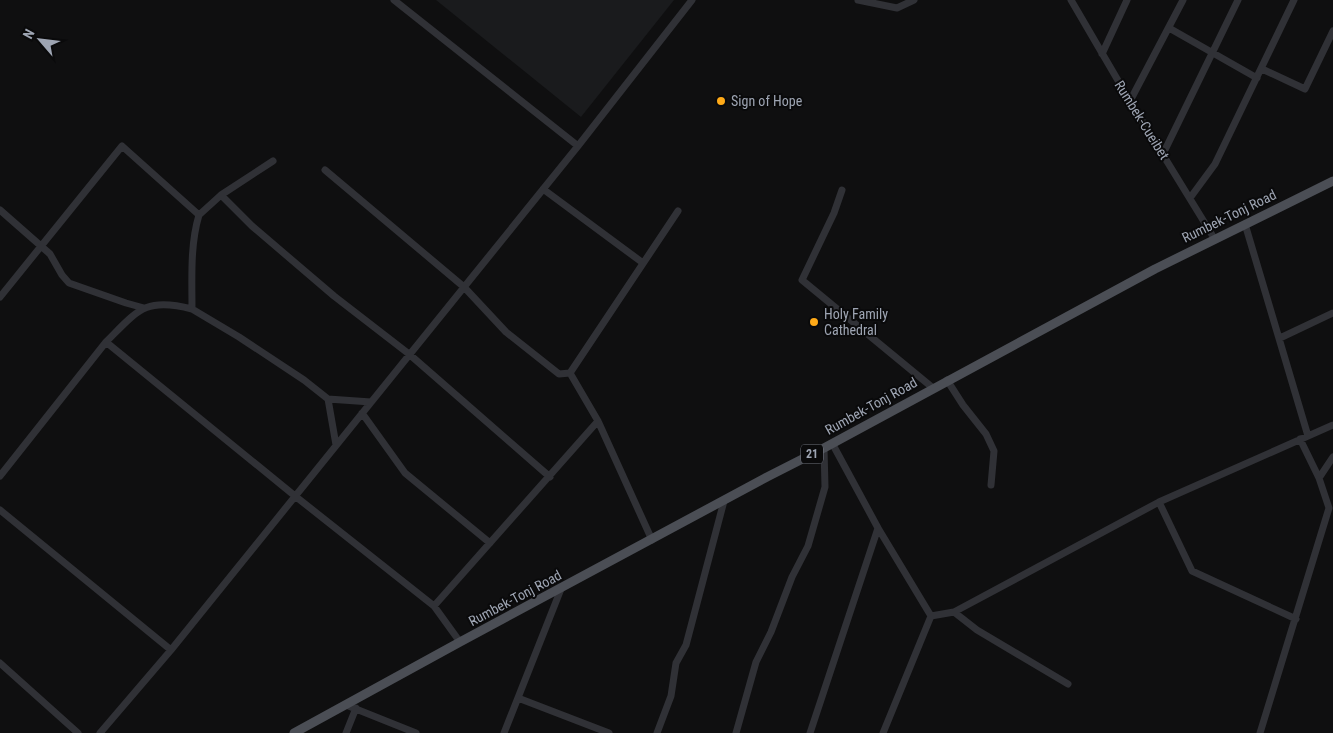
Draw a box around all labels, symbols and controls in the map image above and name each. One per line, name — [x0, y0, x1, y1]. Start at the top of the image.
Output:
north arrow — [15, 15, 65, 65]
text: N — [19, 26, 38, 41]
street label: Rumbek-Cueibet — [1111, 78, 1173, 162]
place label: Sign of Hope — [731, 93, 803, 109]
marker: Sign of Hope — [715, 95, 727, 107]
street label: Rumbek-Tonj Road — [1179, 186, 1279, 246]
place label: Holy Family Cathedral — [824, 306, 888, 338]
marker: Holy Family Cathedral — [808, 316, 820, 328]
street label: Rumbek-Tonj Road — [822, 374, 920, 438]
road number: 21 — [801, 444, 823, 464]
street label: Rumbek-Tonj Road — [466, 567, 564, 629]

